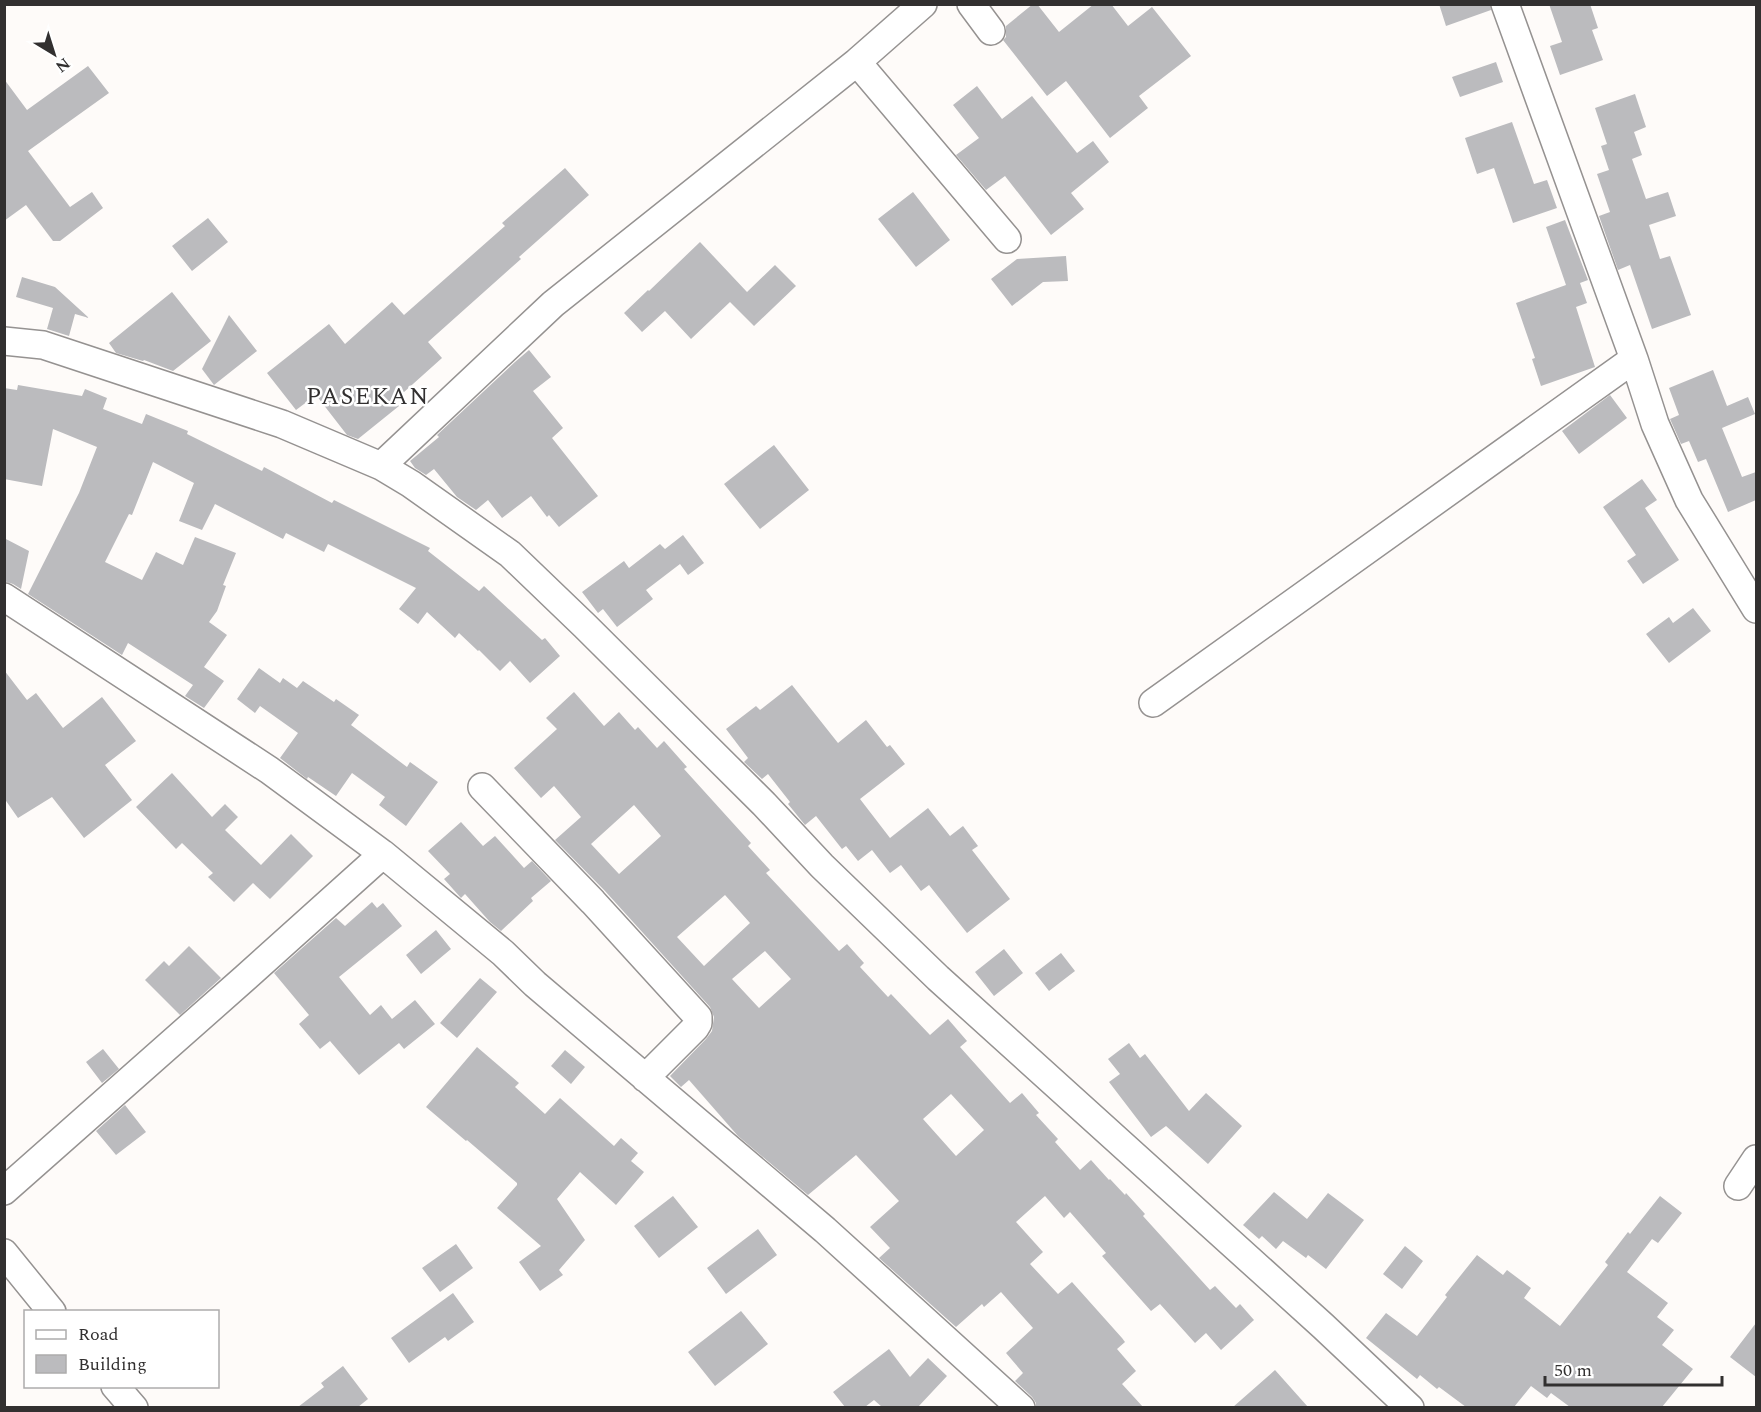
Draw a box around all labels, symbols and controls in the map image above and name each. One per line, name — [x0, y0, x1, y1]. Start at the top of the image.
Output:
north arrow — [24, 24, 84, 84]
text: N — [50, 52, 75, 79]
district label: PASEKAN — [306, 379, 430, 415]
legend — [24, 1310, 219, 1388]
text: Road — [78, 1321, 119, 1348]
scale bar — [1545, 1349, 1722, 1387]
text: Building — [78, 1351, 147, 1378]
text: 50 m — [1554, 1357, 1592, 1384]

